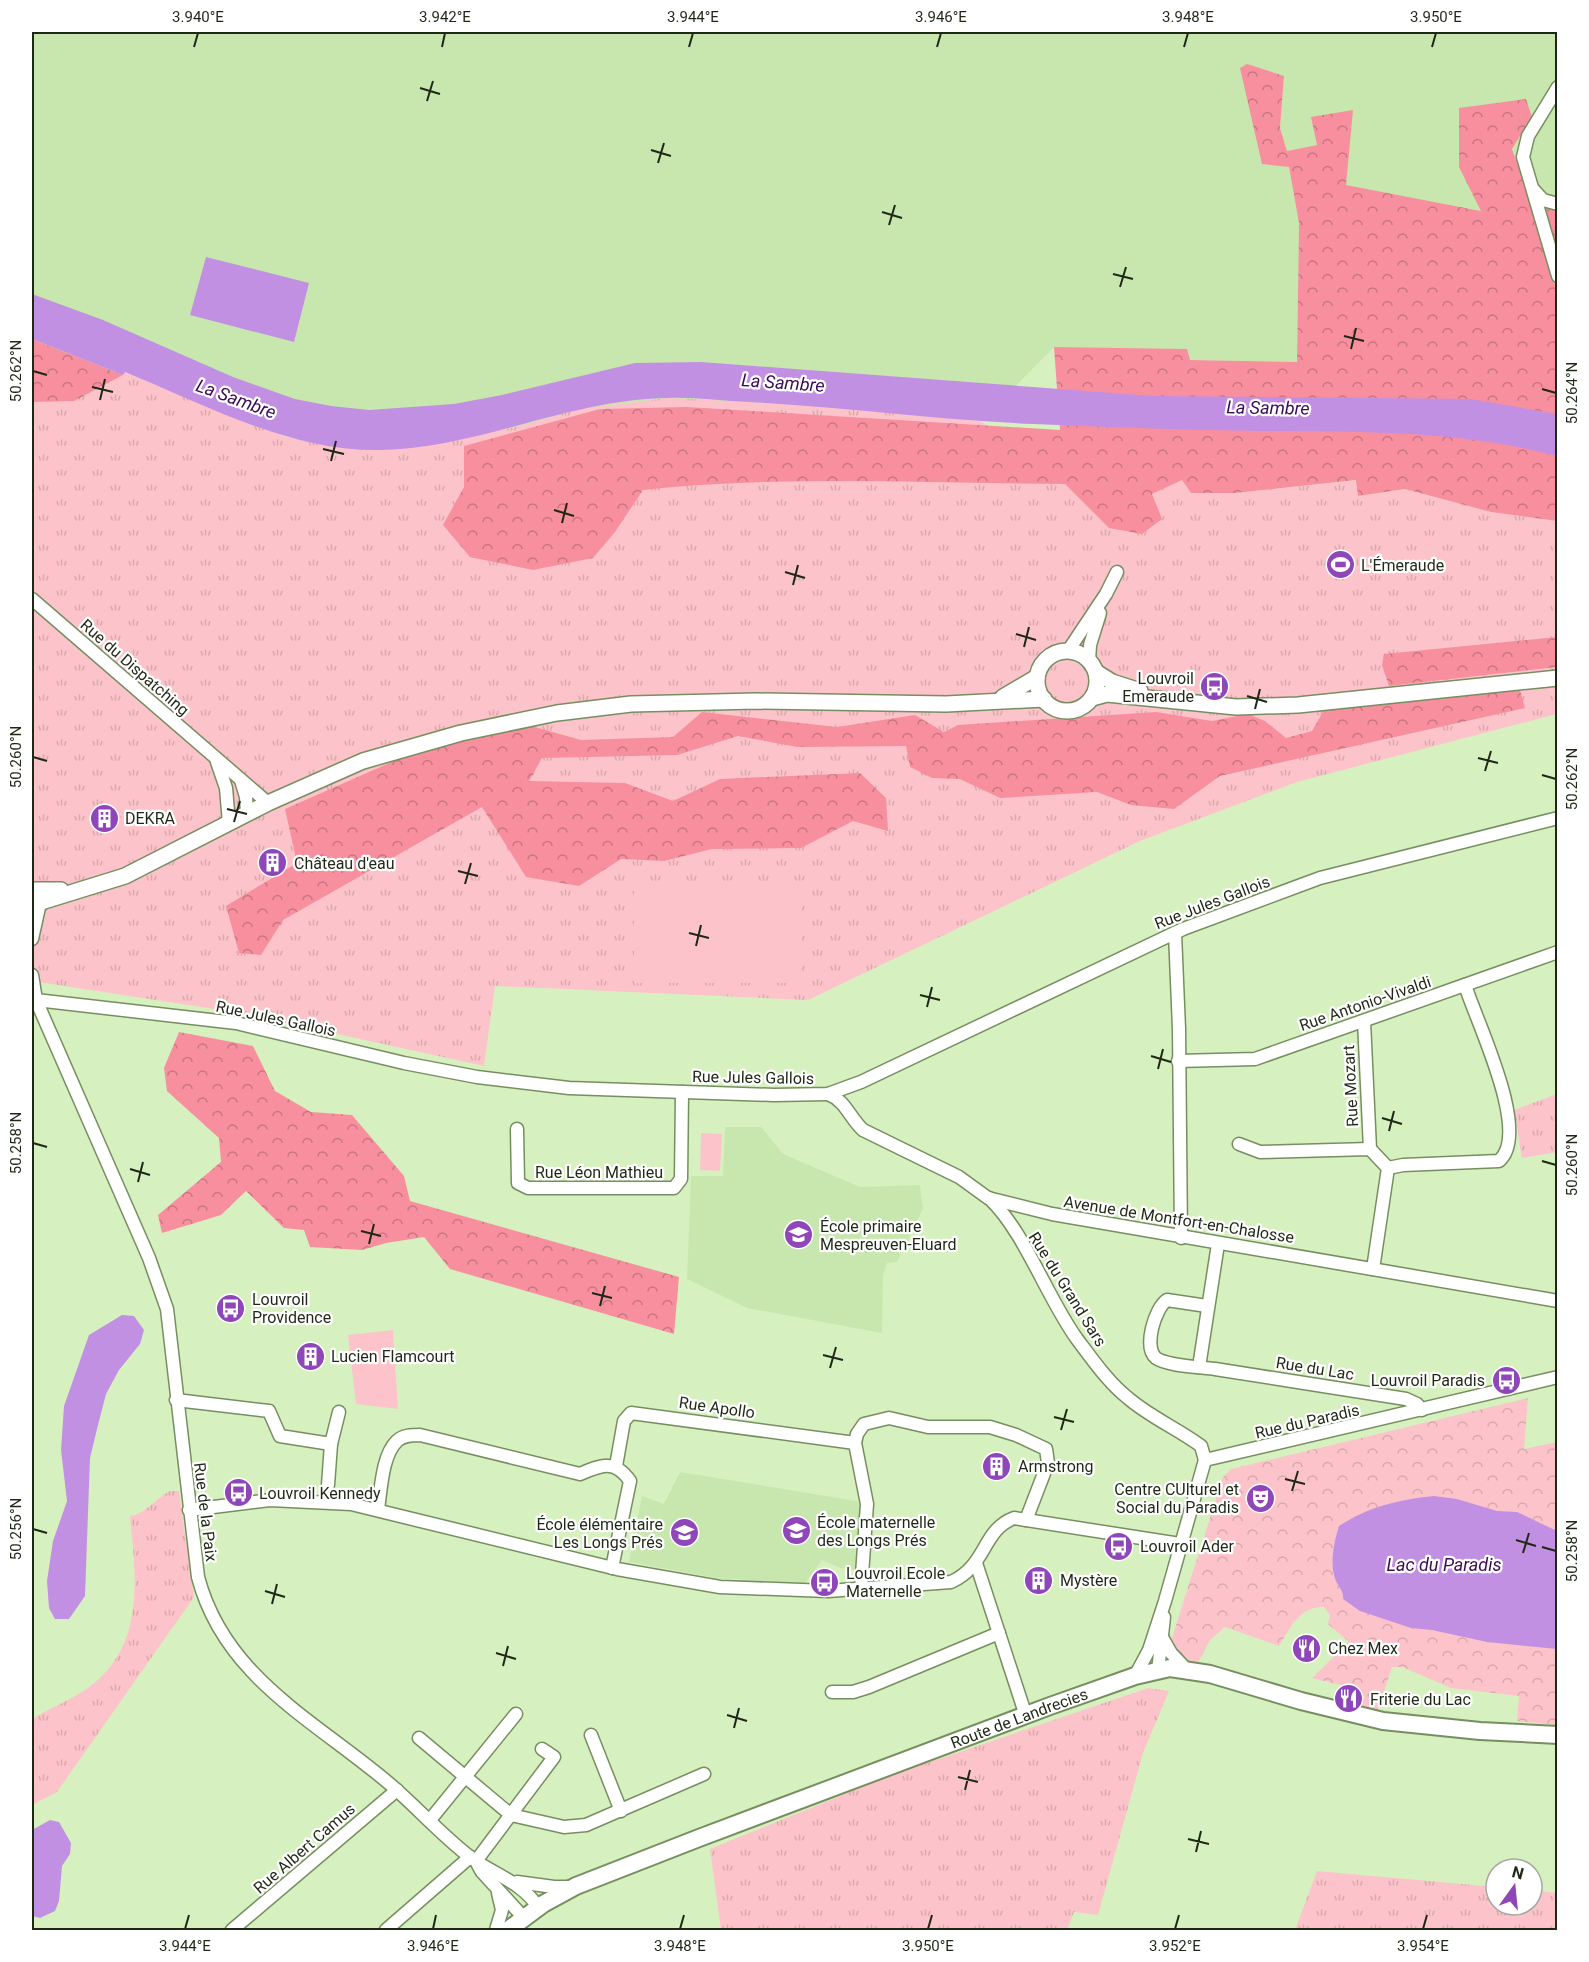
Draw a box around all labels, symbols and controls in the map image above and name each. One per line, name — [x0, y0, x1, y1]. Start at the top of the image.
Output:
text: 3.940°E — [172, 8, 224, 26]
text: 3.942°E — [419, 8, 471, 26]
text: 3.944°E — [667, 8, 719, 26]
text: 3.946°E — [915, 8, 967, 26]
text: 3.948°E — [1162, 8, 1214, 26]
text: 3.950°E — [1410, 8, 1462, 26]
text: 50.262°N — [7, 340, 25, 402]
text: 50.264°N — [1563, 362, 1581, 424]
water label: La Sambre — [741, 369, 825, 396]
water label: La Sambre — [193, 374, 279, 423]
water label: La Sambre — [1226, 396, 1310, 419]
sports icon: L'Émeraude — [1324, 549, 1356, 581]
place label: L'Émeraude — [1361, 556, 1444, 575]
street label: Rue du Dispatching — [77, 615, 193, 720]
place label: Louvroil Emeraude — [1122, 669, 1194, 706]
bus stop icon: Louvroil Emeraude — [1199, 671, 1231, 703]
text: 50.260°N — [7, 726, 25, 788]
text: 50.262°N — [1563, 748, 1581, 810]
building icon: DEKRA — [88, 802, 120, 834]
place label: DEKRA — [125, 809, 175, 828]
building icon: Château d'eau — [257, 847, 289, 879]
place label: Château d'eau — [294, 854, 395, 873]
street label: Rue Jules Gallois — [1152, 872, 1273, 933]
street label: Rue Antonio-Vivaldi — [1297, 972, 1434, 1035]
street label: Rue Jules Gallois — [214, 997, 338, 1040]
street label: Rue Mozart — [1339, 1045, 1362, 1127]
street label: Rue Jules Gallois — [692, 1067, 814, 1088]
text: 50.258°N — [7, 1112, 25, 1174]
text: 50.260°N — [1563, 1134, 1581, 1196]
street label: Rue Léon Mathieu — [535, 1163, 663, 1182]
street label: Avenue de Montfort-en-Chalosse — [1062, 1192, 1295, 1247]
place label: École primaire Mespreuven-Eluard — [820, 1217, 956, 1254]
school or university icon: École primaire Mespreuven-Eluard — [783, 1219, 815, 1251]
street label: Rue du Grand Sars — [1025, 1229, 1110, 1350]
place label: Louvroil Providence — [252, 1290, 331, 1327]
bus stop icon: Louvroil Providence — [215, 1292, 247, 1324]
building icon: Lucien Flamcourt — [294, 1340, 326, 1372]
place label: Lucien Flamcourt — [331, 1347, 454, 1366]
street label: Rue du Lac — [1275, 1353, 1355, 1384]
bus stop icon: Louvroil Paradis — [1490, 1364, 1522, 1396]
place label: Louvroil Paradis — [1371, 1371, 1485, 1390]
street label: Rue Apollo — [678, 1393, 756, 1422]
street label: Rue du Paradis — [1253, 1400, 1361, 1443]
building icon: Armstrong — [981, 1450, 1013, 1482]
place label: Armstrong — [1018, 1457, 1094, 1476]
street label: Rue de la Paix — [190, 1461, 221, 1563]
bus stop icon: Louvroil Kennedy — [222, 1477, 254, 1509]
place label: Centre CUlturel et Social du Paradis — [1114, 1480, 1239, 1517]
theatre icon: Centre CUlturel et Social du Paradis — [1244, 1482, 1276, 1514]
place label: Louvroil Kennedy — [259, 1484, 381, 1503]
text: 50.256°N — [7, 1498, 25, 1560]
place label: École maternelle des Longs Prés — [817, 1513, 935, 1550]
place label: École élémentaire Les Longs Prés — [536, 1515, 663, 1552]
school or university icon: École maternelle des Longs Prés — [780, 1515, 812, 1547]
school or university icon: École élémentaire Les Longs Prés — [668, 1517, 700, 1549]
text: 50.258°N — [1563, 1520, 1581, 1582]
bus stop icon: Louvroil Ader — [1103, 1530, 1135, 1562]
place label: Louvroil Ader — [1140, 1537, 1234, 1556]
water label: Lac du Paradis — [1387, 1554, 1501, 1575]
place label: Louvroil Ecole Maternelle — [846, 1564, 945, 1601]
building icon: Mystère — [1023, 1564, 1055, 1596]
bus stop icon: Louvroil Ecole Maternelle — [809, 1566, 841, 1598]
place label: Mystère — [1060, 1571, 1117, 1590]
restaurant icon: Chez Mex — [1291, 1632, 1323, 1664]
place label: Chez Mex — [1328, 1639, 1398, 1658]
restaurant icon: Friterie du Lac — [1333, 1683, 1365, 1715]
street label: Route de Landrecies — [948, 1684, 1090, 1753]
place label: Friterie du Lac — [1370, 1690, 1471, 1709]
street label: Rue Albert Camus — [250, 1799, 359, 1898]
north arrow — [1484, 1857, 1544, 1917]
text: N — [1510, 1862, 1526, 1884]
text: 3.944°E — [159, 1937, 211, 1955]
text: 3.946°E — [407, 1937, 459, 1955]
text: 3.948°E — [654, 1937, 706, 1955]
text: 3.950°E — [902, 1937, 954, 1955]
text: 3.952°E — [1149, 1937, 1201, 1955]
text: 3.954°E — [1397, 1937, 1449, 1955]

